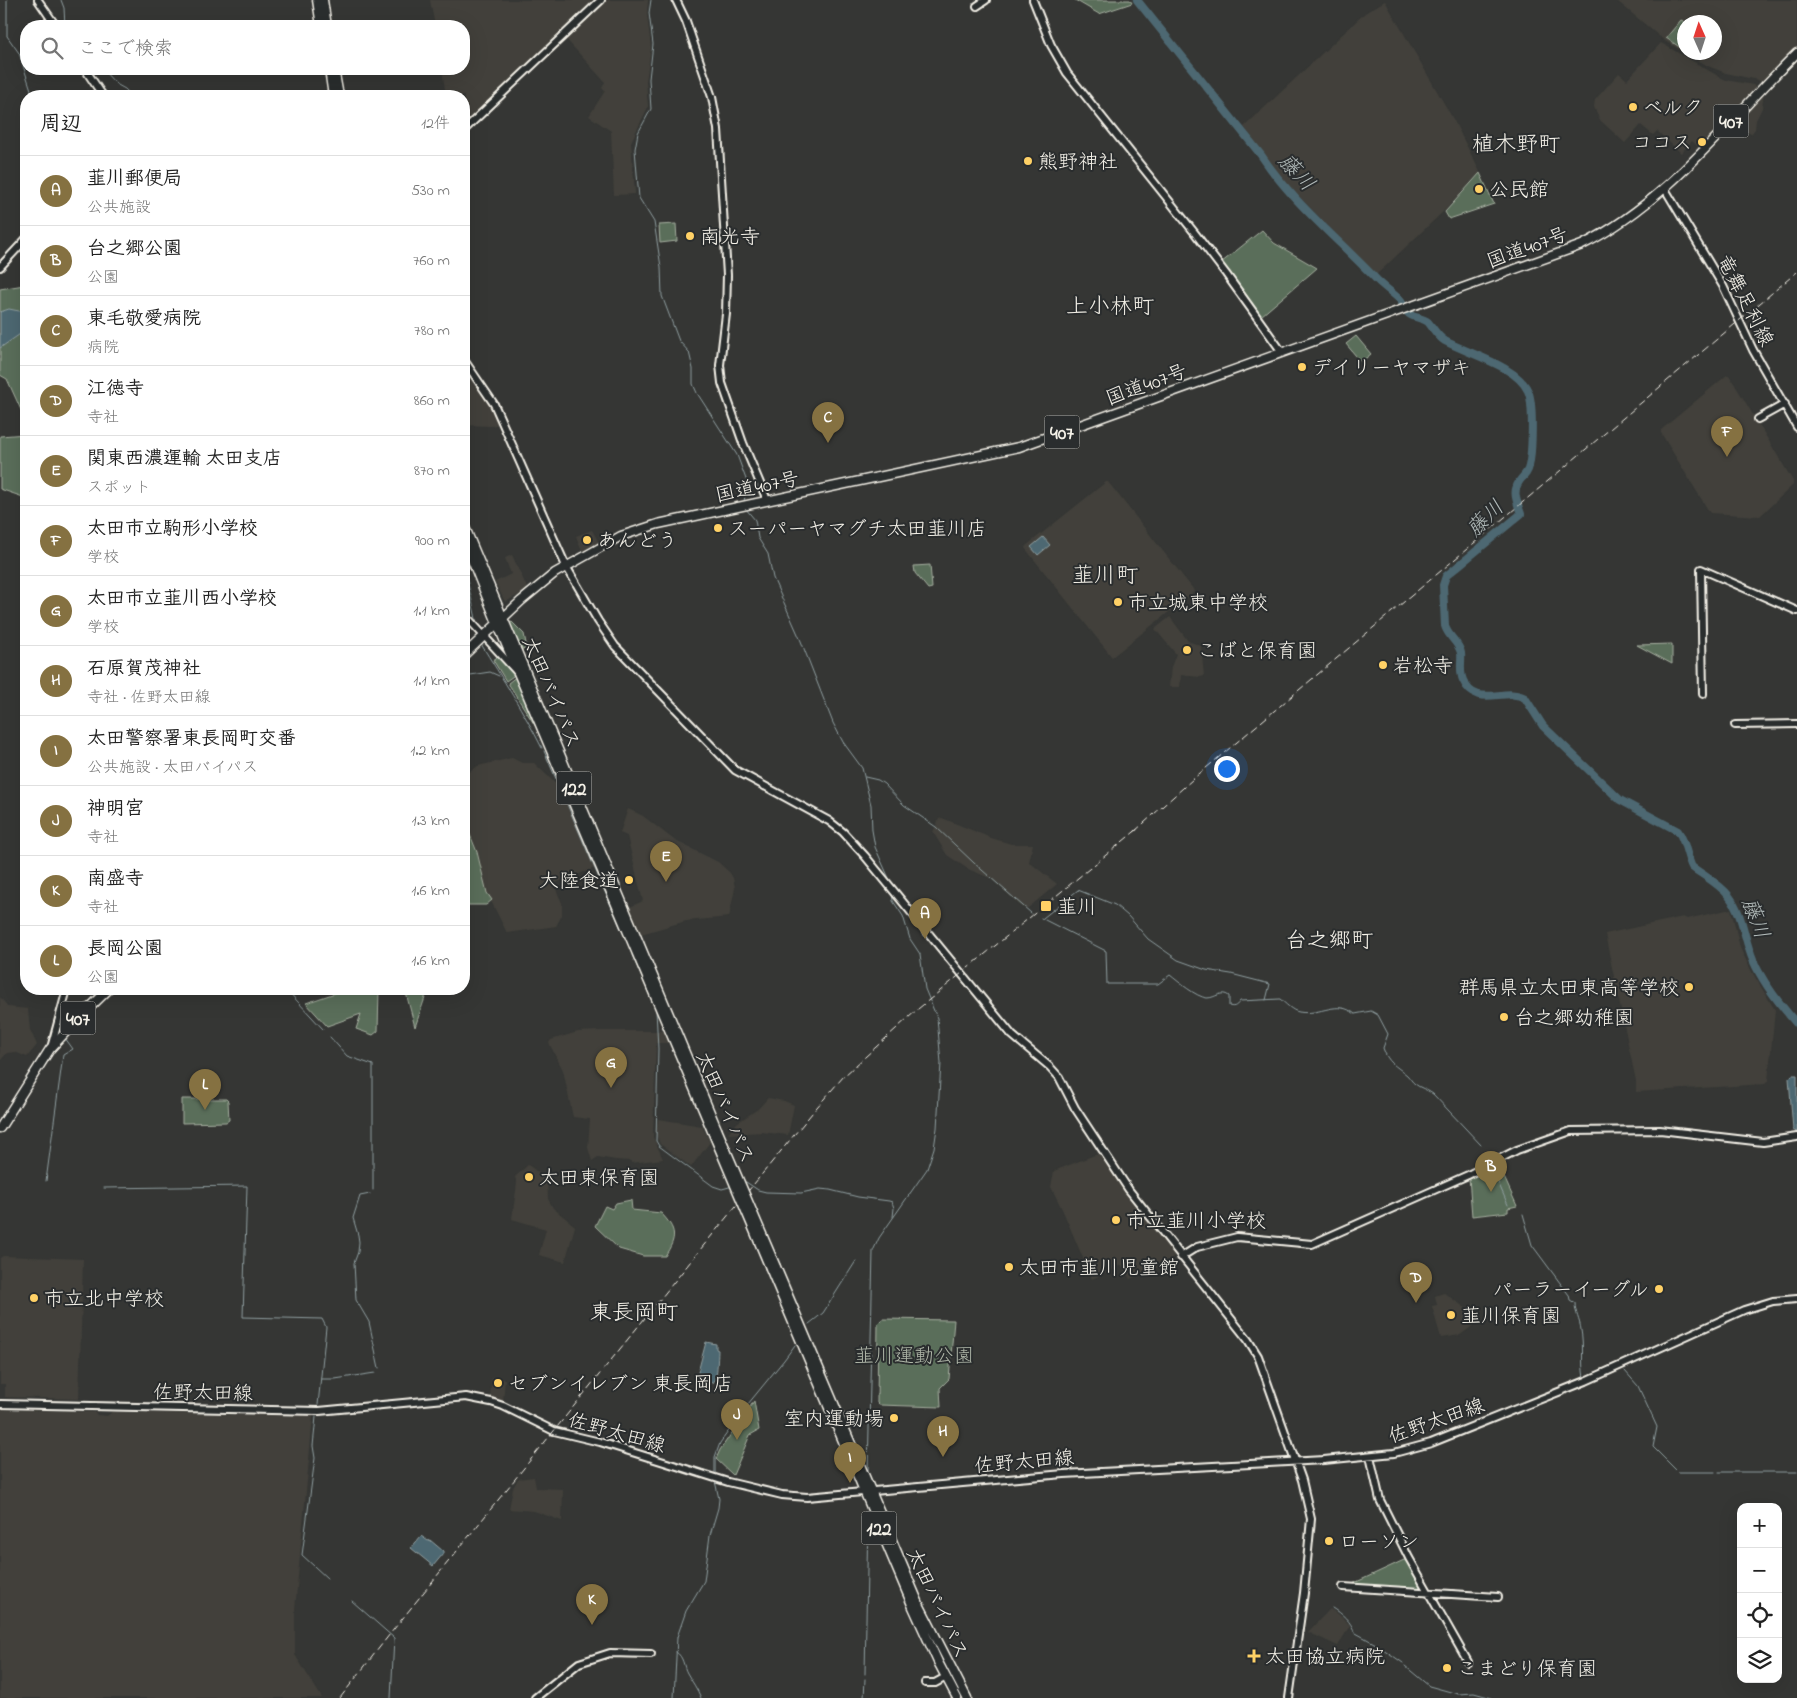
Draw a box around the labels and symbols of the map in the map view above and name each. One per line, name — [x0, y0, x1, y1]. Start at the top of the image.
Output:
north arrow — [1677, 15, 1722, 60]
place label: ベルク — [1643, 95, 1703, 124]
marker: ベルク — [1627, 101, 1639, 113]
road number: 407 — [1714, 104, 1748, 138]
district label: 植木野町 — [1472, 130, 1560, 162]
place label: ココス — [1632, 130, 1692, 159]
marker: ココス — [1696, 136, 1708, 148]
water label: 藤川 — [1270, 148, 1321, 199]
place label: 熊野神社 — [1038, 149, 1118, 178]
marker: 熊野神社 — [1022, 155, 1034, 167]
place label: 公民館 — [1489, 177, 1549, 206]
marker: 公民館 — [1473, 183, 1485, 195]
street label: 国道407号 — [1483, 221, 1573, 278]
place label: 南光寺 — [700, 224, 760, 253]
marker: 南光寺 — [684, 230, 696, 242]
street label: 竜舞足利線 — [1708, 250, 1779, 352]
district label: 上小林町 — [1066, 292, 1154, 324]
place label: デイリーヤマザキ — [1312, 355, 1471, 384]
street label: 国道407号 — [1102, 358, 1192, 415]
marker: デイリーヤマザキ — [1296, 361, 1308, 373]
pin: C — [812, 402, 844, 443]
road number: 407 — [1044, 416, 1080, 448]
pin: F — [1711, 416, 1743, 457]
street label: 国道407号 — [713, 465, 802, 511]
water label: 藤川 — [1461, 494, 1512, 545]
place label: スーパーヤマグチ太田韮川店 — [728, 516, 987, 545]
marker: スーパーヤマグチ太田韮川店 — [712, 522, 724, 534]
place label: あんどう — [597, 528, 677, 557]
marker: あんどう — [581, 534, 593, 546]
district label: 韮川町 — [1072, 561, 1138, 593]
place label: 市立城東中学校 — [1128, 590, 1268, 619]
marker: 市立城東中学校 — [1112, 596, 1124, 608]
street label: 太田バイパス — [513, 632, 586, 754]
place label: こばと保育園 — [1197, 638, 1317, 667]
marker: こばと保育園 — [1181, 644, 1193, 656]
place label: 岩松寺 — [1393, 653, 1453, 682]
marker: 岩松寺 — [1377, 659, 1389, 671]
your location — [1214, 756, 1240, 782]
road number: 122 — [556, 771, 592, 804]
pin: E — [650, 841, 682, 882]
place label: 大陸食道 — [539, 868, 619, 897]
marker: 大陸食道 — [623, 874, 635, 886]
place label: 韮川 — [1057, 894, 1097, 923]
water label: 藤川 — [1733, 894, 1776, 944]
pin: A — [909, 898, 941, 939]
marker: 韮川 — [1039, 899, 1053, 913]
district label: 台之郷町 — [1285, 926, 1373, 958]
place label: 群馬県立太田東高等学校 — [1459, 975, 1679, 1004]
marker: 群馬県立太田東高等学校 — [1683, 981, 1695, 993]
road number: 407 — [60, 1001, 96, 1034]
place label: 台之郷幼稚園 — [1514, 1005, 1634, 1034]
marker: 台之郷幼稚園 — [1498, 1011, 1510, 1023]
pin: G — [595, 1047, 627, 1088]
street label: 太田バイパス — [687, 1047, 760, 1169]
pin: L — [189, 1069, 221, 1110]
pin: B — [1475, 1151, 1507, 1192]
place label: 太田東保育園 — [539, 1165, 659, 1194]
marker: 太田東保育園 — [523, 1171, 535, 1183]
place label: 市立韮川小学校 — [1126, 1208, 1266, 1237]
marker: 市立韮川小学校 — [1110, 1214, 1122, 1226]
place label: 太田市韮川児童館 — [1019, 1255, 1179, 1284]
marker: 太田市韮川児童館 — [1003, 1261, 1015, 1273]
pin: D — [1400, 1262, 1432, 1303]
place label: パーラーイーグル — [1493, 1277, 1649, 1306]
marker: パーラーイーグル — [1653, 1283, 1665, 1295]
place label: 市立北中学校 — [44, 1286, 164, 1315]
marker: 市立北中学校 — [28, 1292, 40, 1304]
district label: 東長岡町 — [590, 1298, 678, 1330]
place label: 韮川保育園 — [1461, 1303, 1561, 1332]
marker: 韮川保育園 — [1445, 1309, 1457, 1321]
park label: 韮川運動公園 — [854, 1343, 974, 1372]
place label: セブンイレブン 東長岡店 — [508, 1371, 733, 1400]
marker: セブンイレブン 東長岡店 — [492, 1377, 504, 1389]
street label: 佐野太田線 — [153, 1379, 253, 1410]
street label: 佐野太田線 — [1385, 1392, 1489, 1452]
pin: J — [721, 1399, 753, 1440]
place label: 室内運動場 — [784, 1406, 884, 1435]
street label: 佐野太田線 — [564, 1407, 668, 1462]
marker: 室内運動場 — [888, 1412, 900, 1424]
pin: H — [927, 1416, 959, 1457]
pin: I — [834, 1442, 866, 1483]
street label: 佐野太田線 — [973, 1445, 1075, 1482]
road number: 122 — [862, 1512, 896, 1545]
place label: ローソン — [1339, 1529, 1419, 1558]
marker: ローソン — [1323, 1535, 1335, 1547]
street label: 太田バイパス — [897, 1544, 974, 1664]
pin: K — [576, 1584, 608, 1625]
place label: 太田協立病院 — [1265, 1644, 1385, 1673]
marker: 太田協立病院 — [1247, 1649, 1261, 1663]
place label: こまどり保育園 — [1457, 1656, 1597, 1685]
marker: こまどり保育園 — [1441, 1662, 1453, 1674]

